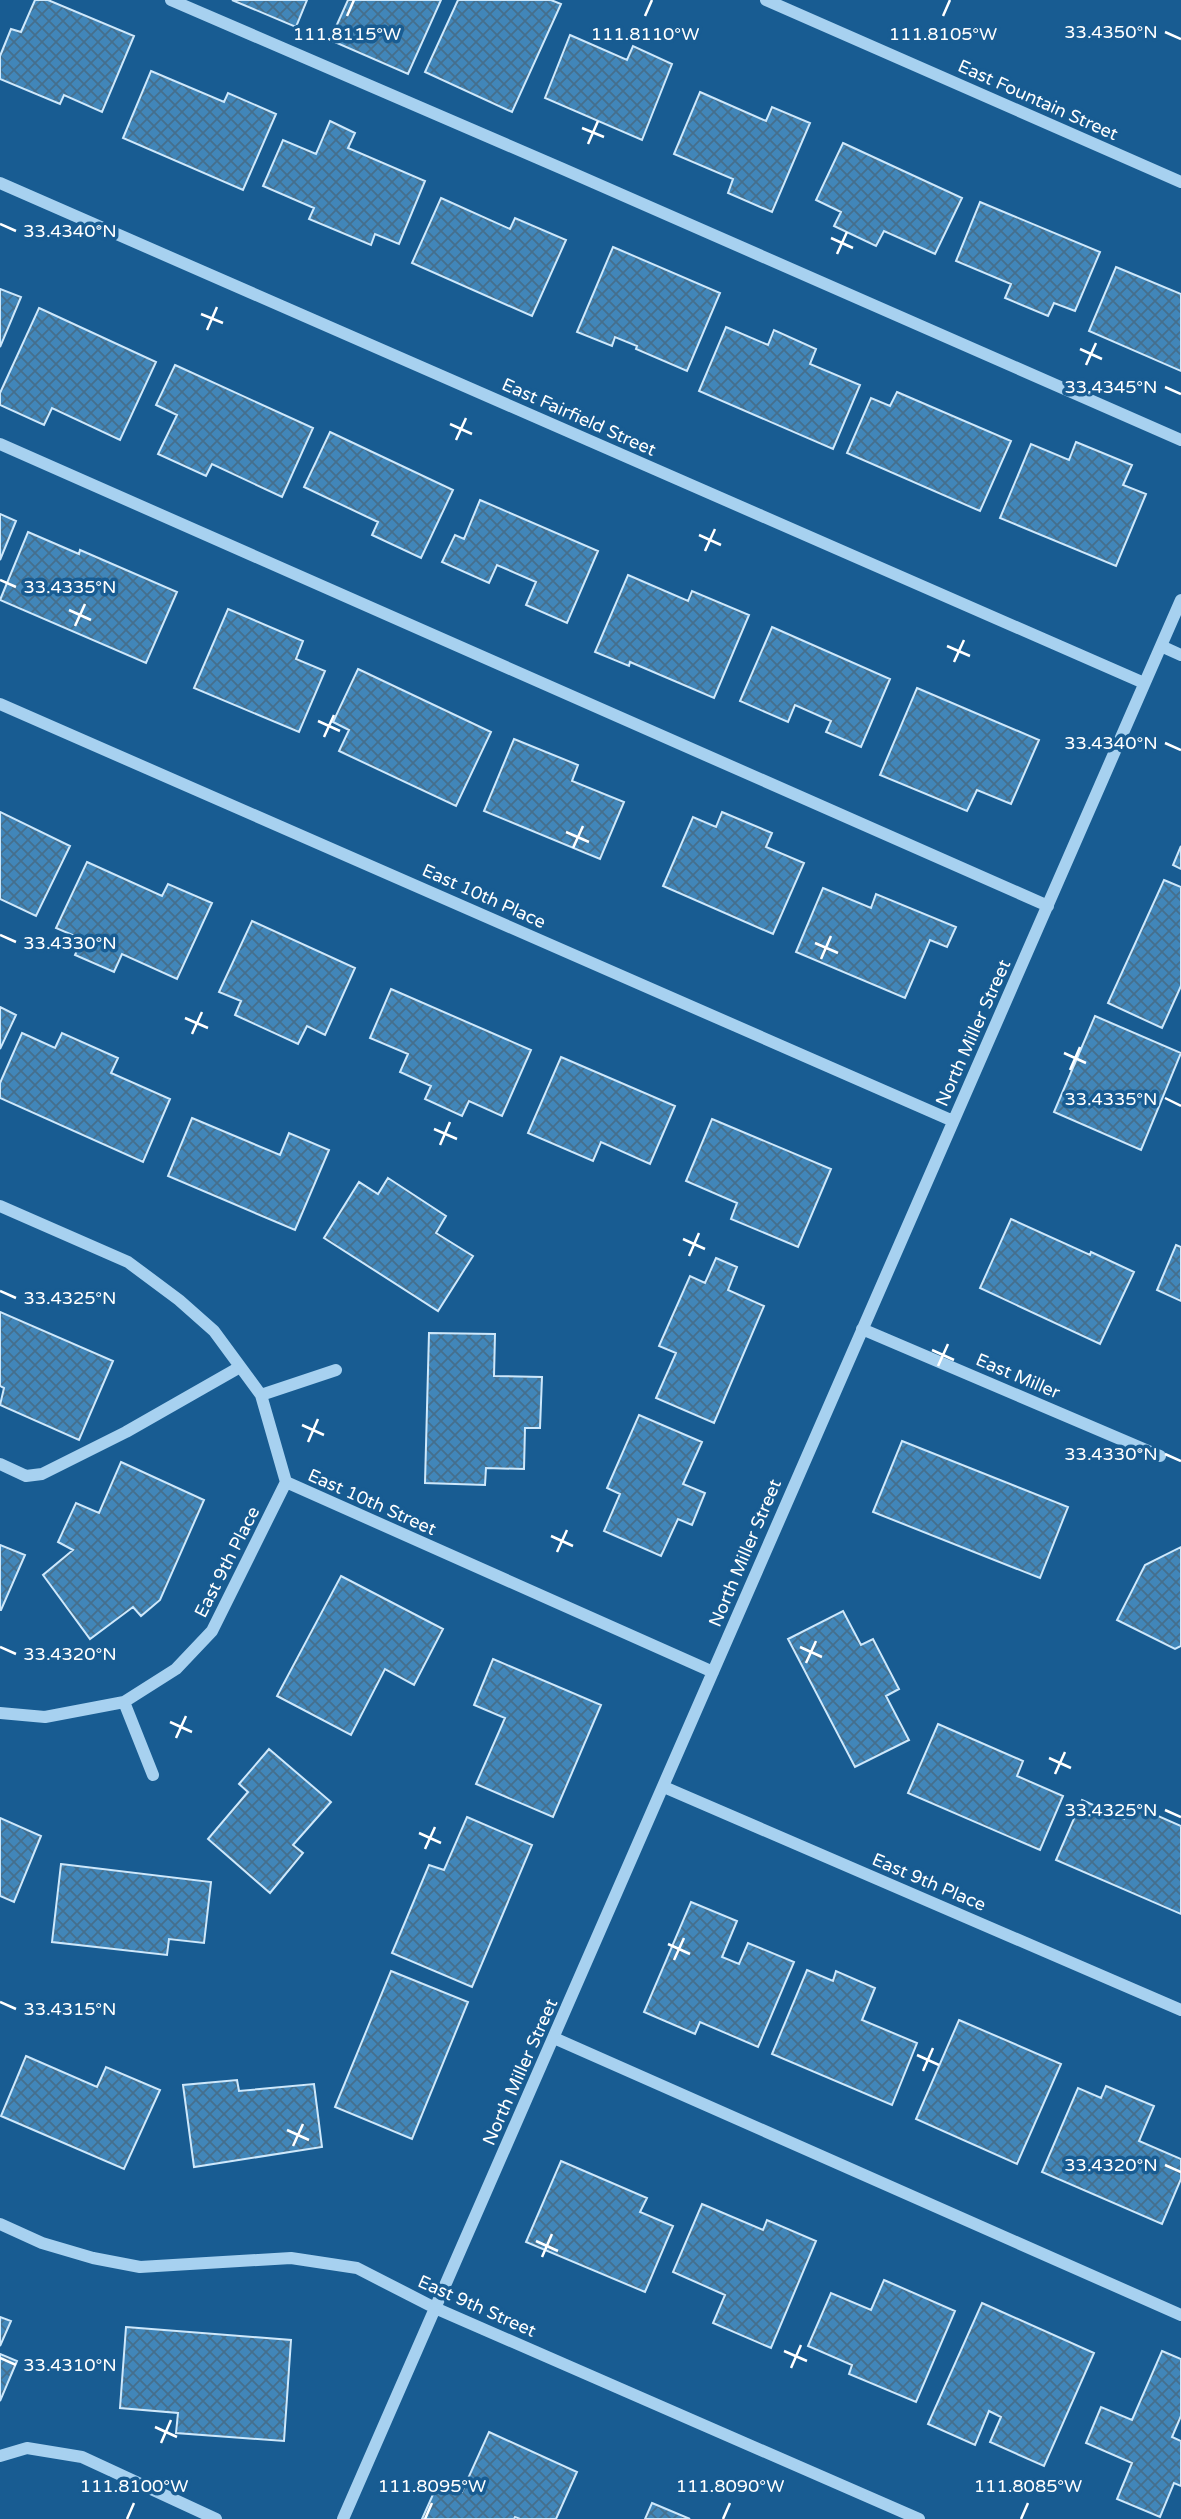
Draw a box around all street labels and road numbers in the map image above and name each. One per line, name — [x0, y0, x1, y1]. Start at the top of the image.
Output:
street label: East Fountain Street — [954, 55, 1122, 145]
street label: East Fairfield Street — [499, 373, 660, 461]
street label: East 10th Place — [419, 859, 549, 933]
street label: North Miller Street — [931, 956, 1015, 1110]
street label: East Miller — [973, 1348, 1064, 1404]
street label: East 10th Street — [304, 1464, 440, 1540]
street label: North Miller Street — [704, 1476, 786, 1630]
street label: East 9th Place — [190, 1503, 264, 1621]
street label: East 9th Place — [869, 1848, 989, 1916]
street label: North Miller Street — [478, 1995, 562, 2149]
street label: East 9th Street — [415, 2270, 540, 2342]

